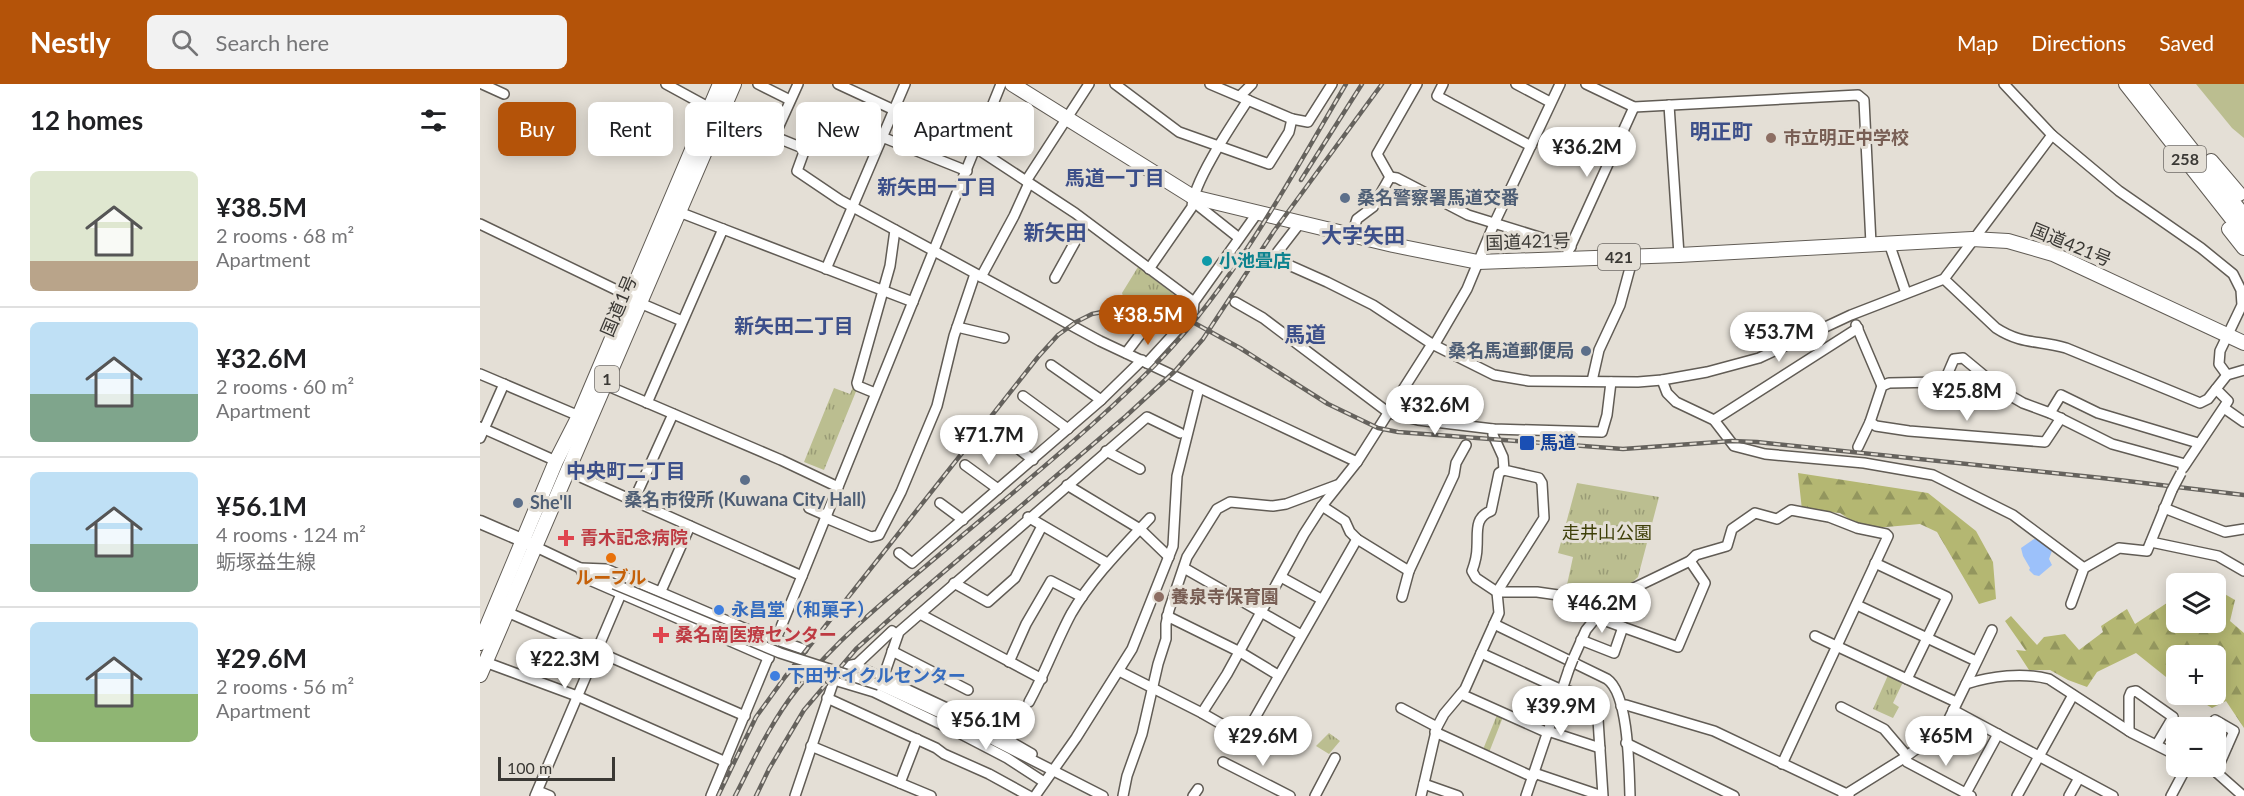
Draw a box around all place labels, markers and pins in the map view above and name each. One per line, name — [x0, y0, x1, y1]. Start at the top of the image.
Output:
place label: 市立明正中学校 — [1783, 126, 1909, 148]
pin: ¥36.2M — [1538, 127, 1636, 178]
marker: 市立明正中学校 — [1764, 131, 1778, 145]
place label: 桑名警察署馬道交番 — [1357, 186, 1519, 208]
marker: 桑名警察署馬道交番 — [1338, 191, 1352, 205]
place label: 小池畳店 — [1219, 249, 1291, 271]
marker: 小池畳店 — [1200, 254, 1214, 268]
pin: ¥38.5M — [1099, 295, 1197, 346]
pin: ¥53.7M — [1730, 312, 1828, 363]
place label: 桑名馬道郵便局 — [1448, 339, 1574, 361]
marker: 桑名馬道郵便局 — [1579, 344, 1593, 358]
pin: ¥25.8M — [1918, 371, 2016, 422]
pin: ¥32.6M — [1386, 385, 1484, 436]
pin: ¥71.7M — [940, 415, 1038, 466]
place label: 馬道 — [1540, 431, 1576, 453]
marker: 馬道 — [1518, 434, 1536, 452]
marker: 桑名市役所 (Kuwana City Hall) — [738, 473, 752, 487]
place label: 桑名市役所 (Kuwana City Hall) — [624, 488, 866, 510]
place label: She'll — [530, 491, 572, 513]
marker: She'll — [511, 496, 525, 510]
place label: 青木記念病院 — [580, 526, 688, 548]
marker: 青木記念病院 — [557, 529, 575, 547]
marker: ルーブル — [604, 551, 618, 565]
place label: ルーブル — [576, 566, 646, 588]
pin: ¥46.2M — [1553, 583, 1651, 634]
place label: 養泉寺保育園 — [1171, 585, 1279, 607]
marker: 養泉寺保育園 — [1152, 590, 1166, 604]
place label: 永昌堂（和菓子） — [731, 598, 875, 620]
marker: 永昌堂（和菓子） — [712, 603, 726, 617]
place label: 桑名南医療センター — [675, 623, 837, 645]
marker: 桑名南医療センター — [652, 626, 670, 644]
pin: ¥22.3M — [516, 639, 614, 690]
place label: 下田サイクルセンター — [787, 664, 966, 686]
marker: 下田サイクルセンター — [768, 669, 782, 683]
pin: ¥39.9M — [1512, 686, 1610, 737]
pin: ¥56.1M — [937, 700, 1035, 751]
pin: ¥29.6M — [1214, 716, 1312, 767]
pin: ¥65M — [1910, 716, 1982, 767]

